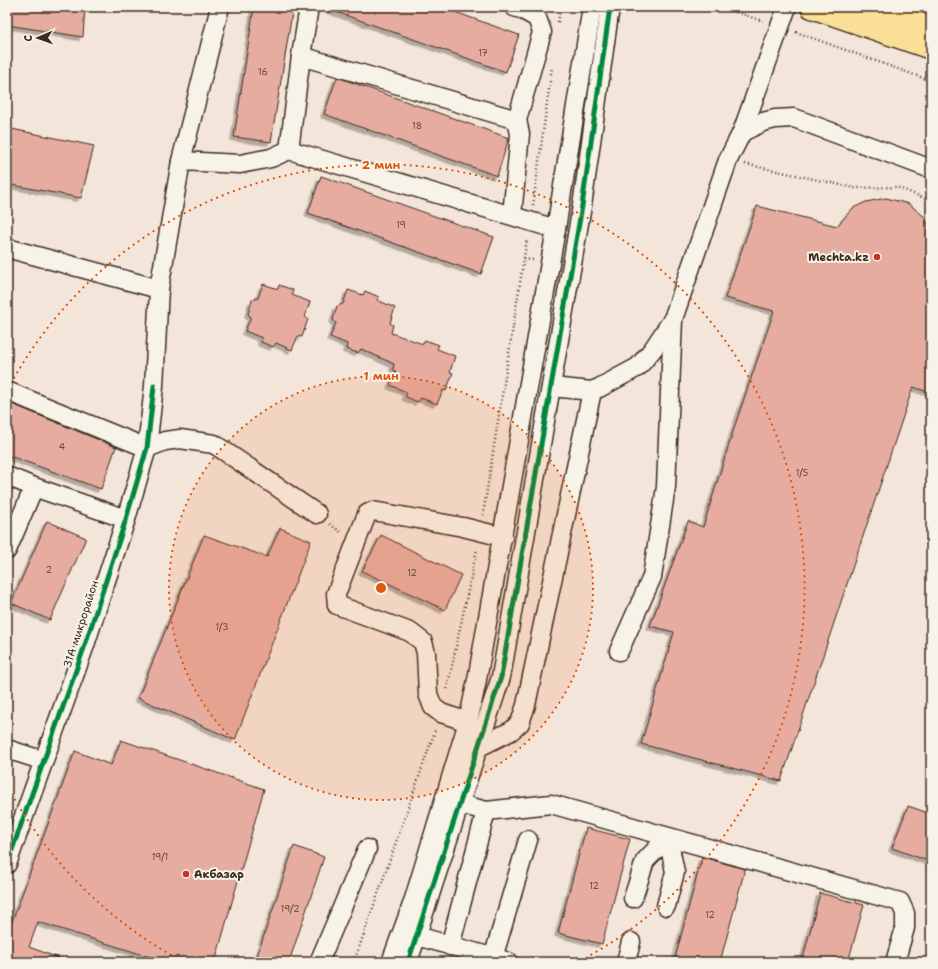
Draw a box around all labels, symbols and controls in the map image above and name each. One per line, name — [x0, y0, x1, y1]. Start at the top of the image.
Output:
north arrow — [18, 18, 58, 58]
text: С — [21, 34, 36, 42]
house number: 17 — [478, 47, 488, 59]
house number: 16 — [258, 66, 268, 78]
house number: 18 — [412, 120, 422, 132]
text: 2 мин — [362, 157, 400, 173]
house number: 19 — [396, 219, 406, 231]
place label: Mechta.kz — [808, 250, 869, 265]
marker: Mechta.kz — [872, 252, 882, 262]
text: 1 мин — [363, 368, 399, 384]
house number: 4 — [59, 441, 65, 453]
house number: 1/5 — [796, 467, 808, 479]
house number: 2 — [46, 564, 52, 576]
house number: 12 — [407, 567, 417, 579]
street label: 31А микрорайон — [60, 578, 102, 670]
centre of rings — [374, 581, 388, 595]
house number: 1/3 — [216, 621, 228, 633]
house number: 19/1 — [152, 851, 168, 863]
place label: Акбазар — [194, 867, 244, 882]
marker: Акбазар — [181, 869, 191, 879]
house number: 12 — [589, 880, 599, 892]
house number: 19/2 — [281, 903, 299, 915]
house number: 12 — [705, 909, 715, 921]

